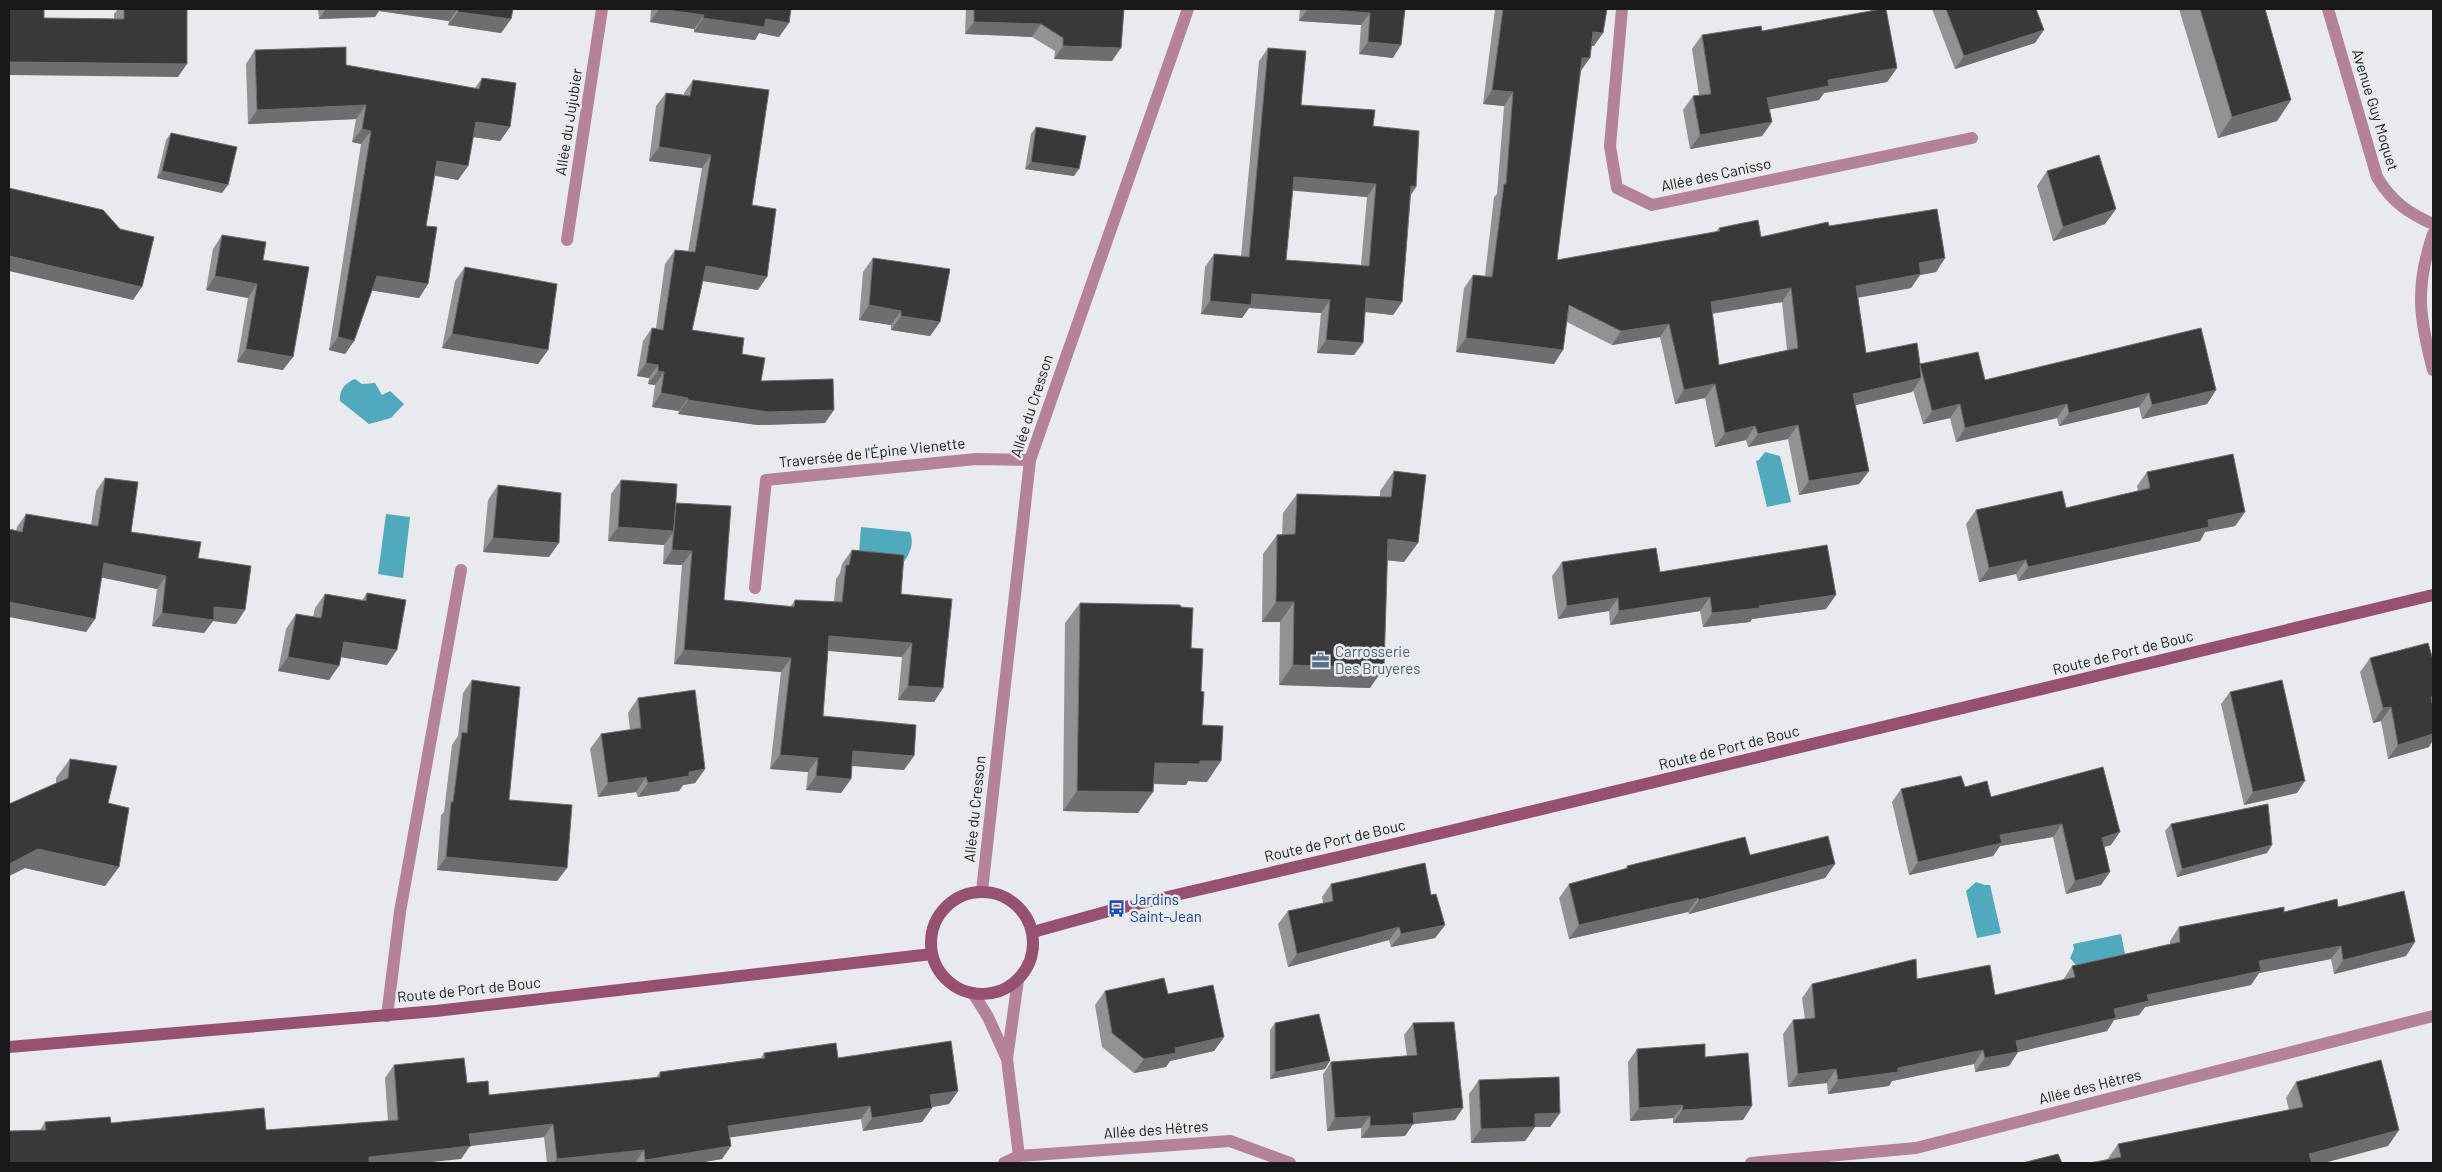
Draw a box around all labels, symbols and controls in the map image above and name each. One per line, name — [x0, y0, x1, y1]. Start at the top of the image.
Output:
street label: Avenue Guy Moquet — [2349, 47, 2403, 173]
street label: Allée du Jujubier — [551, 67, 585, 177]
street label: Allée des Canisso — [1659, 154, 1773, 194]
street label: Allée du Cresson — [1006, 352, 1056, 459]
street label: Traversée de l'Épine Vienette — [778, 433, 966, 471]
street label: Route de Port de Bouc — [2051, 626, 2195, 678]
place label: Carrosserie Des Bruyeres — [1335, 642, 1420, 677]
office icon: Carrosserie Des Bruyeres — [1311, 651, 1331, 671]
street label: Route de Port de Bouc — [1657, 721, 1801, 773]
street label: Allée du Cresson — [959, 755, 989, 863]
street label: Route de Port de Bouc — [1262, 815, 1407, 865]
place label: Jardins Saint-Jean — [1130, 890, 1202, 925]
bus stop icon: Jardins Saint-Jean — [1106, 899, 1126, 919]
street label: Route de Port de Bouc — [396, 972, 542, 1005]
street label: Allée des Hêtres — [2037, 1065, 2143, 1107]
street label: Allée des Hêtres — [1103, 1116, 1209, 1142]

